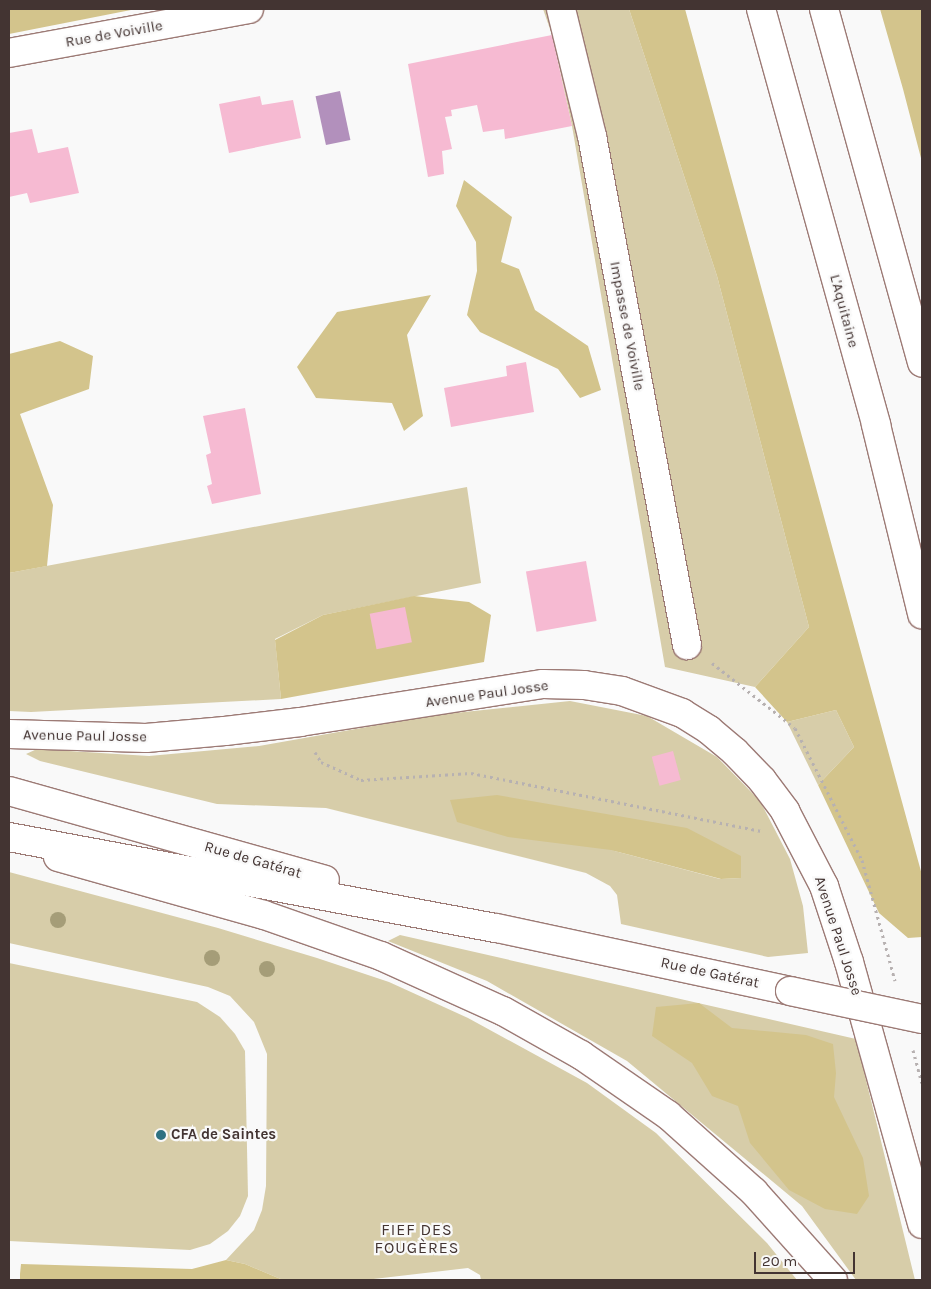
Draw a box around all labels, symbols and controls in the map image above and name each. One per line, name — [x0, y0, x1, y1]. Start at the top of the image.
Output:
street label: Rue de Voiville — [64, 17, 164, 51]
street label: Impasse de Voiville — [606, 260, 648, 392]
street label: L'Aquitaine — [826, 272, 862, 350]
street label: Avenue Paul Josse — [424, 676, 550, 712]
street label: Avenue Paul Josse — [23, 726, 147, 746]
street label: Rue de Gatérat — [202, 838, 304, 882]
street label: Avenue Paul Josse — [810, 874, 866, 998]
street label: Rue de Gatérat — [659, 954, 761, 992]
place label: CFA de Saintes — [171, 1126, 276, 1144]
marker: CFA de Saintes — [155, 1129, 167, 1141]
district label: FIEF DES FOUGÈRES — [374, 1220, 460, 1258]
scale bar — [756, 1242, 857, 1274]
text: 20 m — [762, 1252, 797, 1270]

